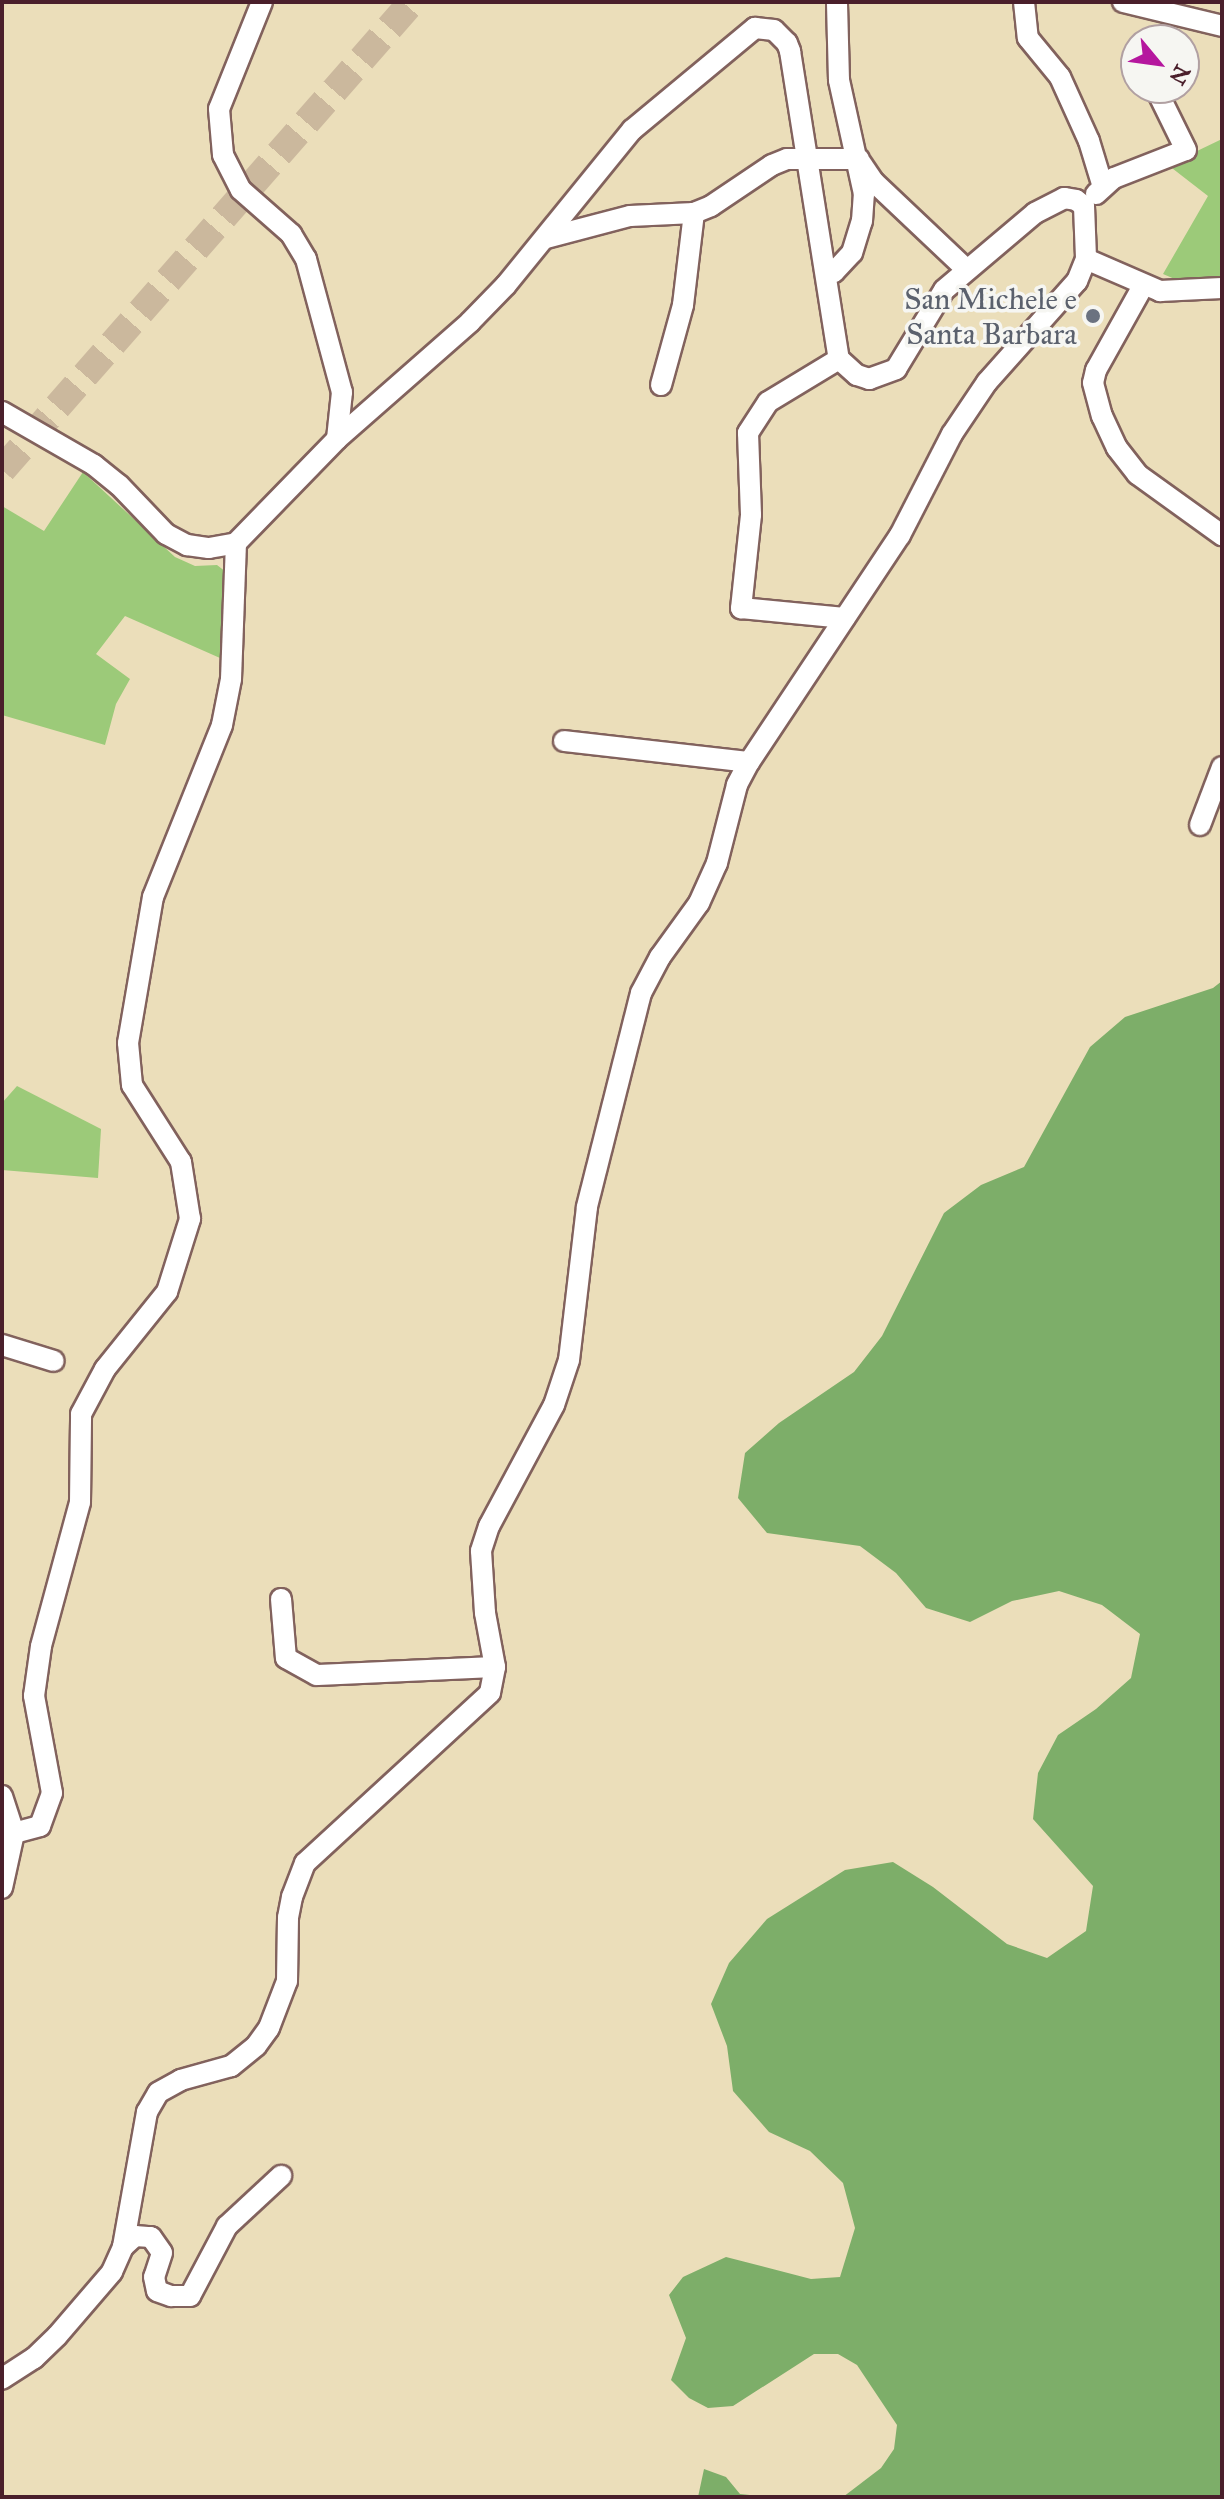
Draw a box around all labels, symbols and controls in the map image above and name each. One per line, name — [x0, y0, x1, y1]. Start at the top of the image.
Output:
north arrow — [1120, 24, 1200, 104]
text: N — [1163, 60, 1196, 90]
place label: San Michele e Santa Barbara — [904, 281, 1077, 352]
marker: San Michele e Santa Barbara — [1084, 307, 1102, 325]

